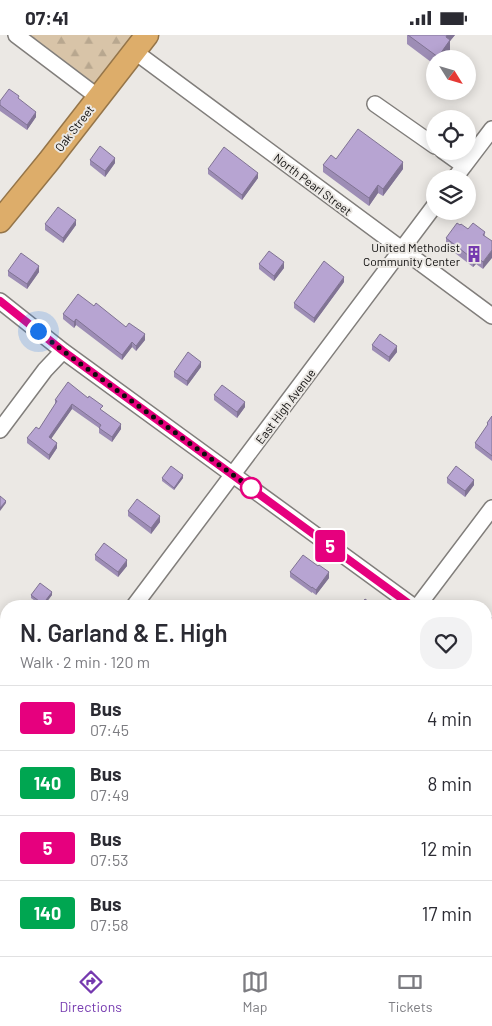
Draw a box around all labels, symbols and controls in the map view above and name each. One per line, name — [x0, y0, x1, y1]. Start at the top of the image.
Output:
text: 07:41 — [25, 6, 69, 29]
north arrow — [426, 50, 476, 100]
map controls — [426, 50, 476, 220]
street label: Oak Street — [52, 102, 96, 154]
button: locate — [426, 110, 476, 160]
street label: North Pearl Street — [271, 150, 355, 218]
button: layers — [426, 170, 476, 220]
place label: United Methodist Community Center — [363, 240, 461, 268]
building icon: United Methodist Community Center — [464, 244, 484, 264]
your location — [26, 319, 51, 344]
street label: East High Avenue — [252, 366, 318, 446]
unlabelled marker — [240, 477, 262, 499]
line badge: 5 — [314, 530, 346, 562]
text: 5 — [325, 535, 335, 557]
button: heart — [420, 617, 472, 669]
text: N. Garland & E. High — [20, 618, 228, 647]
text: Walk · 2 min · 120 m — [20, 652, 150, 671]
text: Bus — [90, 697, 122, 720]
text: 5 — [43, 707, 52, 729]
text: 4 min — [427, 707, 472, 730]
text: 07:45 — [90, 720, 129, 739]
text: Bus — [90, 762, 122, 785]
text: 140 — [34, 772, 61, 794]
text: 8 min — [428, 772, 472, 795]
text: 07:49 — [90, 785, 129, 804]
text: Bus — [90, 827, 122, 850]
text: 5 — [43, 837, 52, 859]
text: 12 min — [421, 837, 472, 860]
text: 07:53 — [90, 850, 129, 869]
text: Bus — [90, 892, 122, 915]
text: 140 — [34, 902, 61, 924]
text: 17 min — [422, 902, 472, 925]
text: 07:58 — [90, 915, 129, 934]
tab: Directions — [59, 968, 122, 1015]
tab: Map — [241, 968, 269, 1015]
tab: Tickets — [388, 968, 433, 1015]

